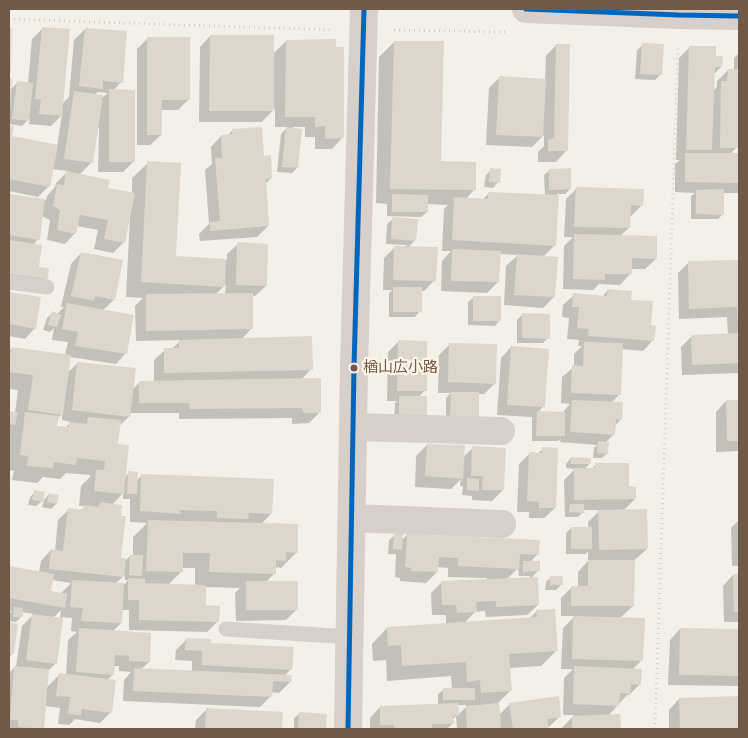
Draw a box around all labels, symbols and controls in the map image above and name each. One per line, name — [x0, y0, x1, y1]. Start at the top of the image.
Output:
place label: 楢山広小路 — [363, 359, 438, 377]
marker: 楢山広小路 — [349, 363, 359, 373]

